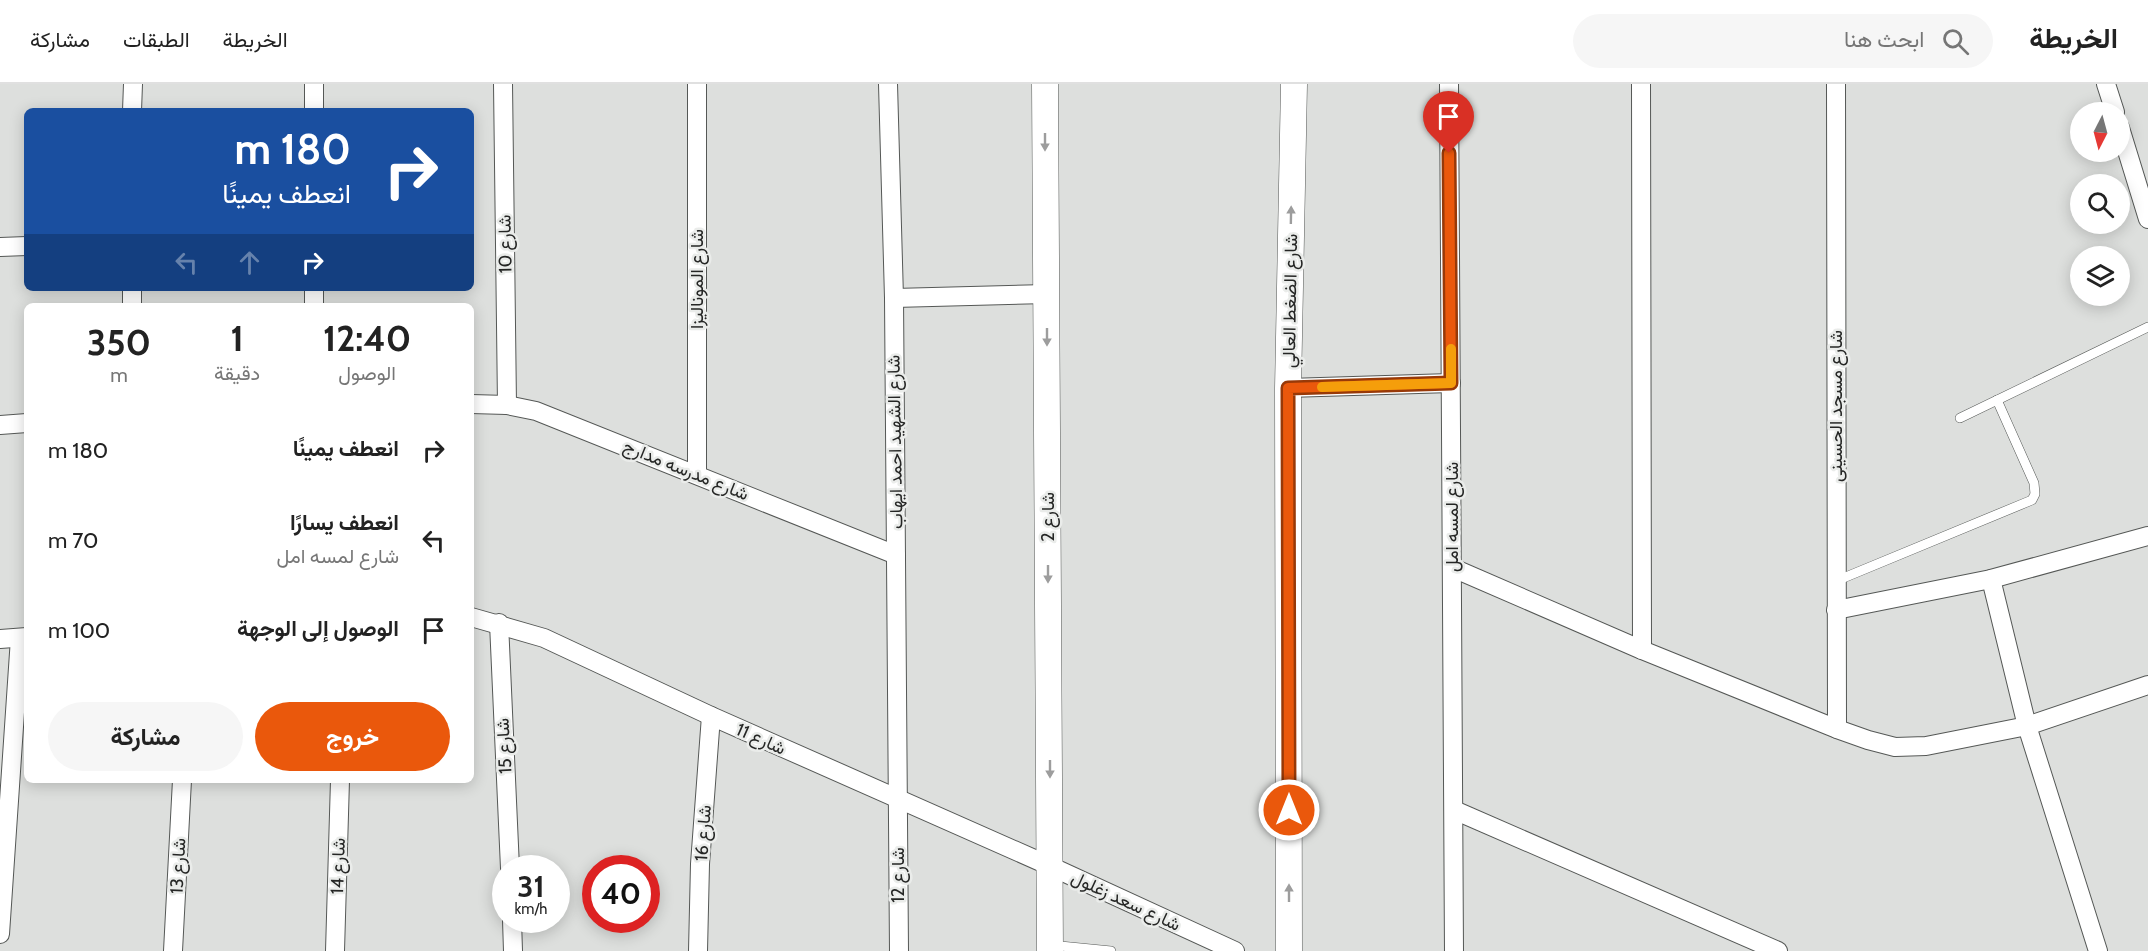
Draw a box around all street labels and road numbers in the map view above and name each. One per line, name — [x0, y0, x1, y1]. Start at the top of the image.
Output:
street label: شارع 10 — [493, 214, 518, 274]
street label: شارع الموناليزا — [686, 229, 709, 329]
street label: شارع الضغط العالي — [1278, 234, 1306, 368]
street label: شارع مسجد الحسينى — [1825, 330, 1848, 482]
street label: شارع الشهيد احمد ايهاب — [882, 355, 909, 529]
street label: شارع مدرسه مدارج — [620, 435, 752, 506]
street label: شارع لمسه امل — [1441, 462, 1464, 572]
street label: شارع 2 — [1037, 492, 1060, 542]
street label: شارع 15 — [492, 717, 517, 774]
street label: شارع 11 — [732, 718, 789, 761]
street label: شارع 16 — [690, 804, 717, 862]
street label: شارع 14 — [326, 837, 351, 895]
street label: شارع 13 — [166, 838, 191, 895]
street label: شارع 12 — [887, 847, 910, 903]
street label: شارع سعد زغلول — [1068, 866, 1184, 937]

